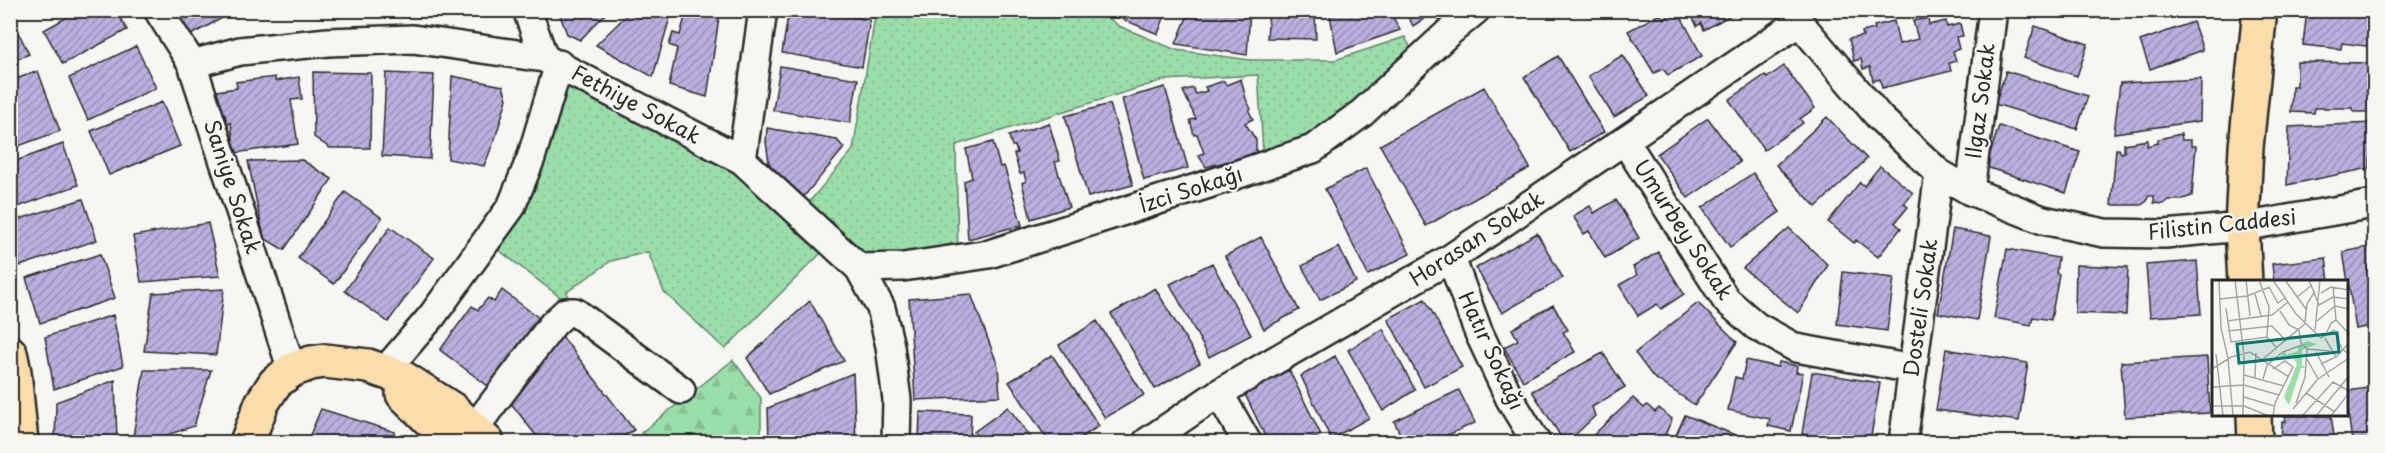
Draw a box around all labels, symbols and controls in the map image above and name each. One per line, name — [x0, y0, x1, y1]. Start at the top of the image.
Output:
street label: Ilgaz Sokak — [1956, 41, 2002, 160]
street label: Fethiye Sokak — [567, 56, 707, 151]
street label: Saniye Sokak — [197, 115, 271, 258]
street label: Umurbey Sokak — [1627, 152, 1742, 306]
street label: İzci Sokağı — [1135, 156, 1246, 220]
street label: Horasan Sokak — [1402, 182, 1550, 293]
street label: Filistin Caddesi — [2146, 199, 2298, 247]
street label: Dosteli Sokak — [1893, 236, 1945, 379]
inset map — [2212, 280, 2349, 417]
street label: Hatır Sokağı — [1451, 286, 1534, 415]

